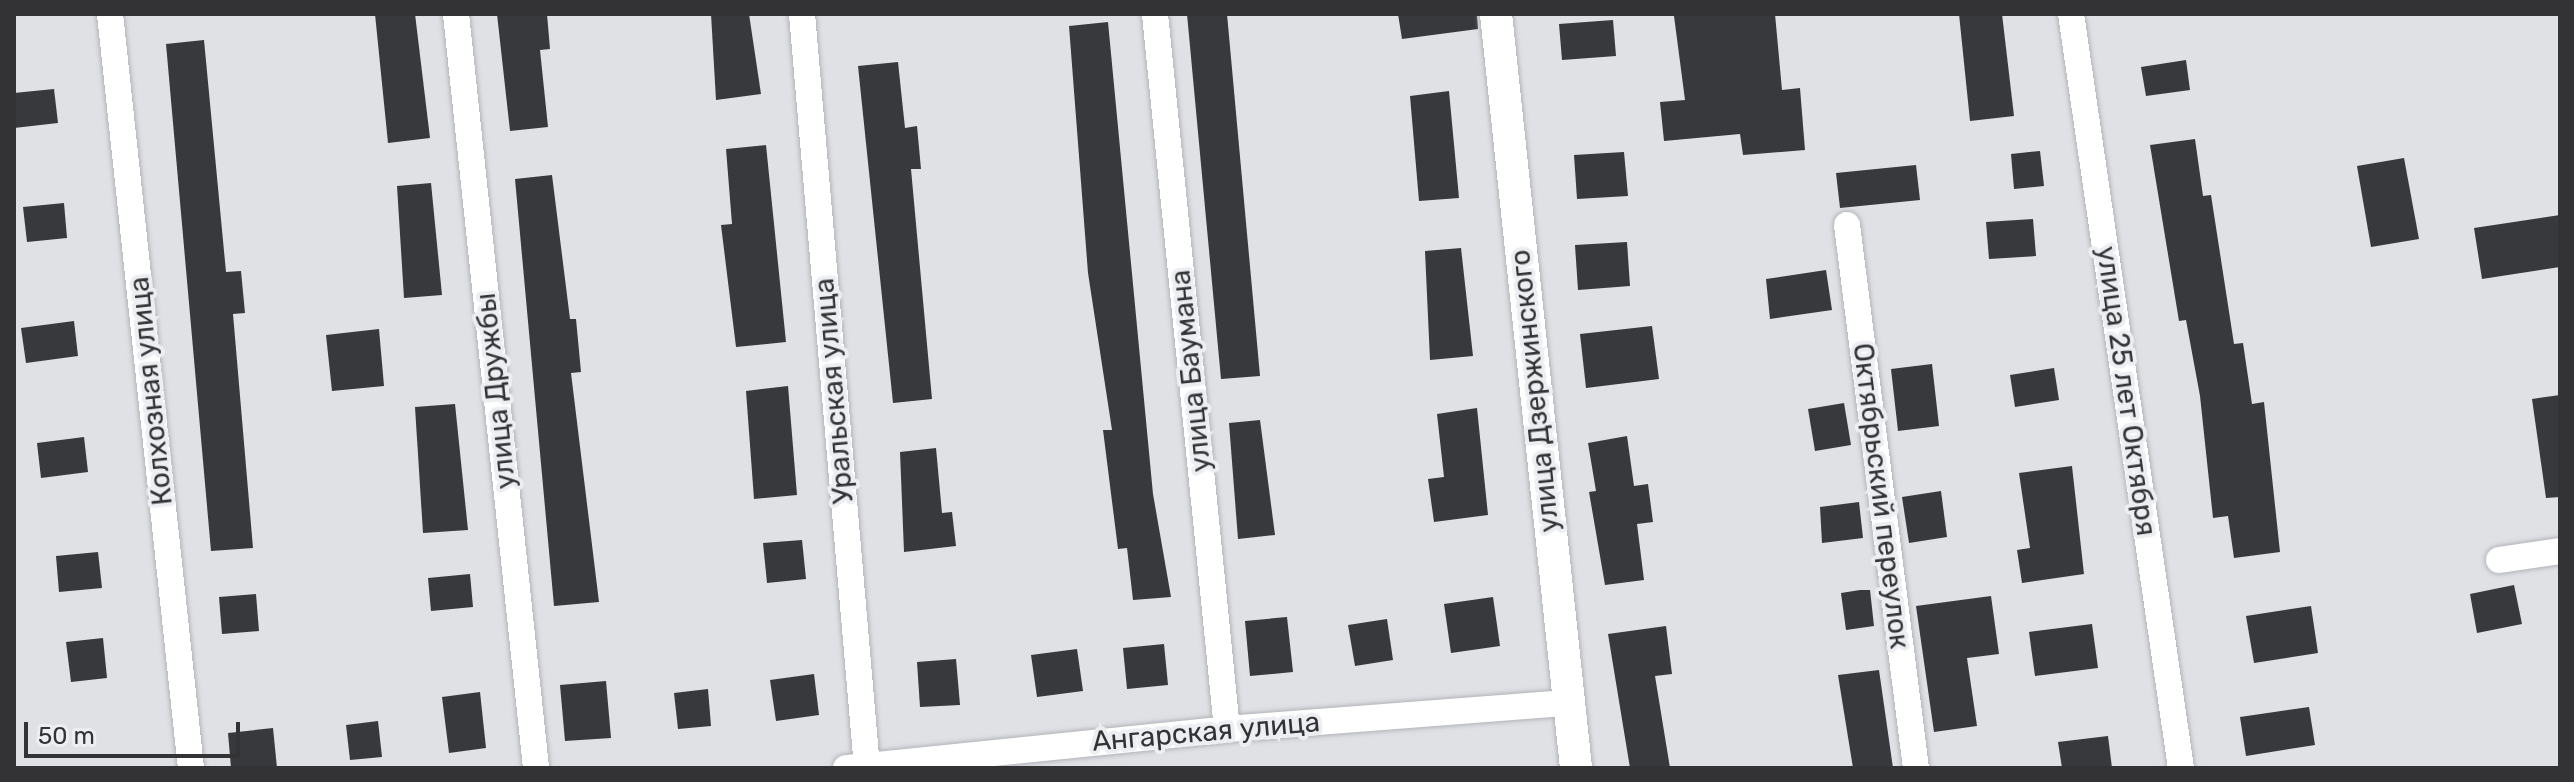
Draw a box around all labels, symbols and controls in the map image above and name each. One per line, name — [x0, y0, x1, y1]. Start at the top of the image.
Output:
street label: улица 25 лет Октября — [2089, 244, 2163, 538]
street label: улица Дзержинского — [1503, 248, 1567, 534]
street label: улица Баумана — [1164, 268, 1218, 474]
street label: Колхозная улица — [122, 275, 180, 507]
street label: Уральская улица — [807, 277, 861, 505]
street label: улица Дружбы — [469, 291, 523, 491]
street label: Октябрьский переулок — [1846, 341, 1916, 651]
street label: Ангарская улица — [1091, 705, 1321, 759]
scale bar — [28, 706, 244, 756]
text: 50 m — [38, 722, 95, 750]

